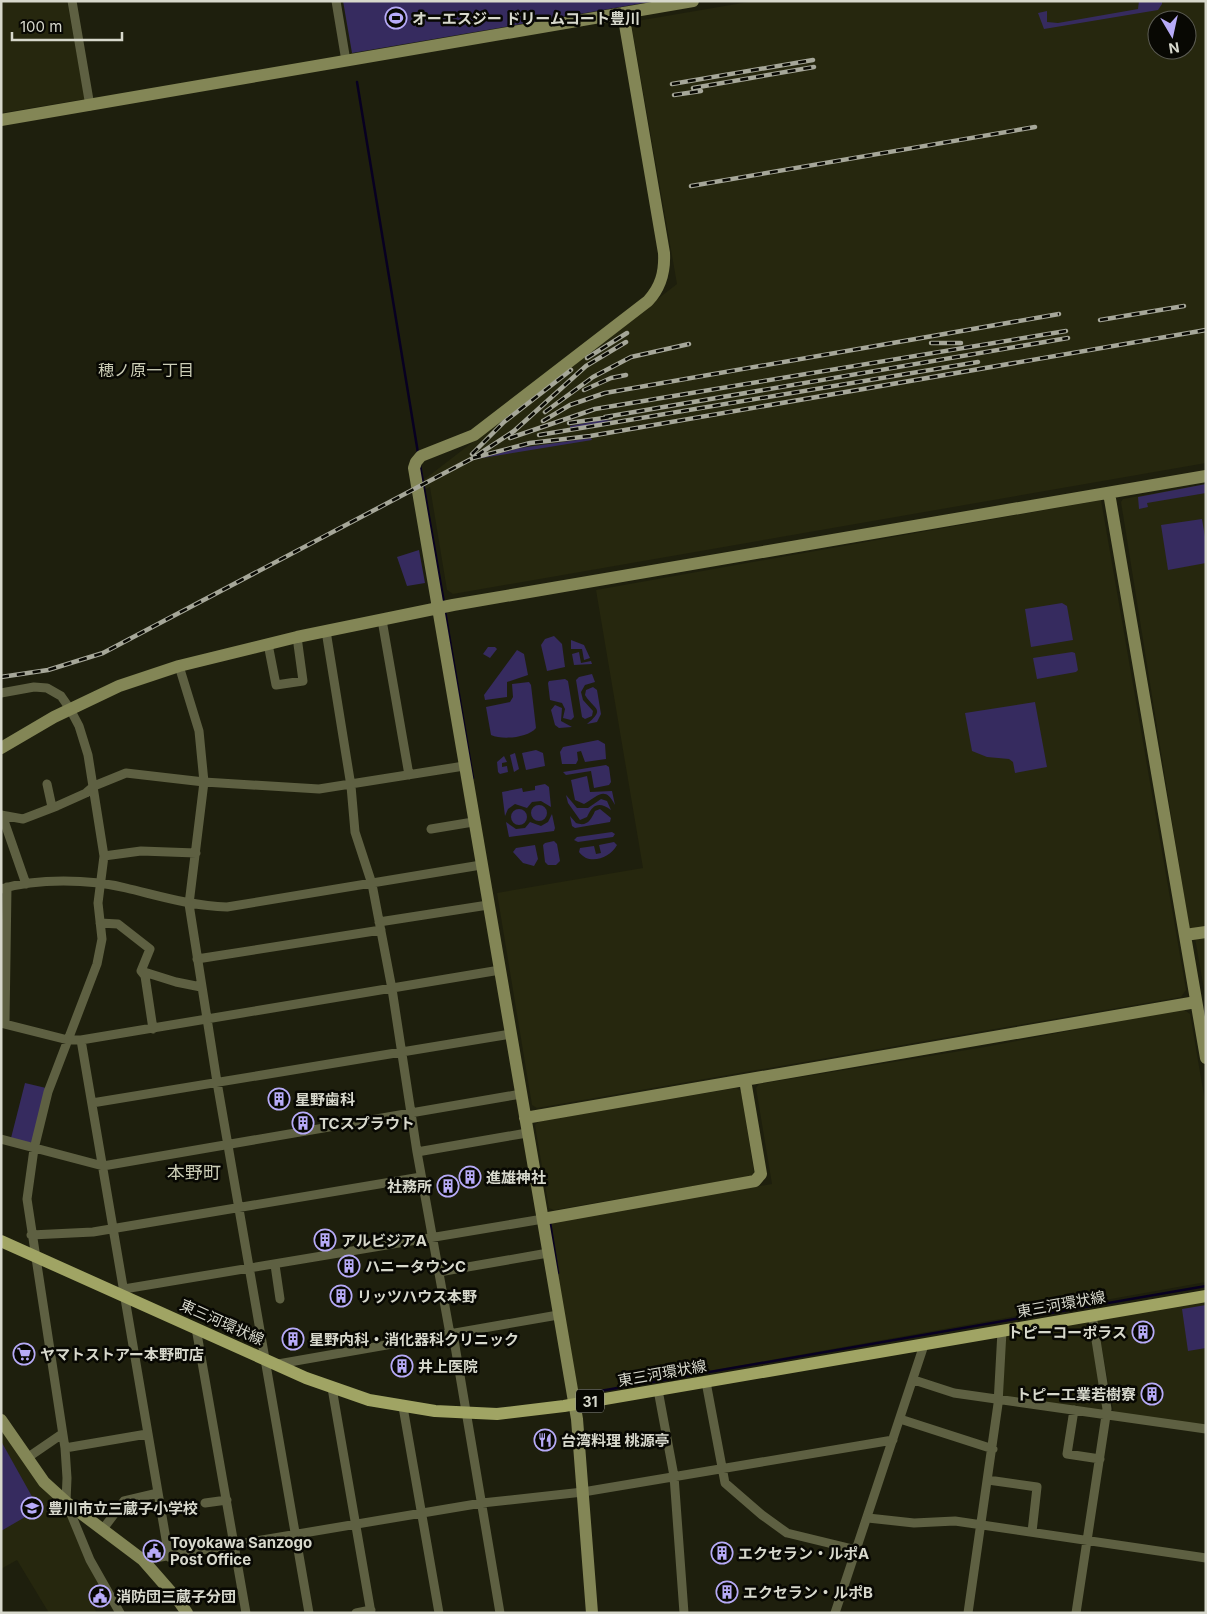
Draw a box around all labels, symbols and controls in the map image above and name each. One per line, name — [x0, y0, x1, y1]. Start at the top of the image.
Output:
sports icon: オーエスジー ドリームコート豊川 — [384, 6, 408, 30]
place label: オーエスジー ドリームコート豊川 — [412, 9, 640, 28]
scale bar — [12, 10, 122, 42]
north arrow — [1147, 10, 1197, 60]
text: 100 m — [20, 17, 62, 36]
text: N — [1168, 39, 1181, 58]
district label: 穂ノ原一丁目 — [98, 360, 194, 380]
building icon: 星野歯科 — [267, 1087, 291, 1111]
place label: 星野歯科 — [295, 1090, 355, 1109]
building icon: TCスプラウト — [291, 1111, 315, 1135]
place label: TCスプラウト — [319, 1114, 415, 1133]
district label: 本野町 — [167, 1162, 221, 1183]
building icon: 進雄神社 — [458, 1165, 482, 1189]
place label: 進雄神社 — [486, 1168, 546, 1187]
building icon: 社務所 — [436, 1174, 460, 1198]
place label: 社務所 — [387, 1177, 432, 1196]
building icon: アルビジアA — [313, 1228, 337, 1252]
place label: アルビジアA — [341, 1231, 427, 1250]
building icon: ハニータウンC — [337, 1254, 361, 1278]
place label: ハニータウンC — [365, 1257, 466, 1276]
building icon: リッツハウス本野 — [329, 1284, 353, 1308]
place label: リッツハウス本野 — [357, 1287, 477, 1306]
street label: 東三河環状線 — [1015, 1287, 1107, 1321]
street label: 東三河環状線 — [177, 1295, 267, 1349]
building icon: トピーコーポラス — [1131, 1320, 1155, 1344]
place label: トピーコーポラス — [1007, 1323, 1127, 1342]
building icon: 星野内科・消化器科クリニック — [281, 1327, 305, 1351]
place label: 星野内科・消化器科クリニック — [309, 1330, 519, 1349]
supermarket icon: ヤマトストアー本野町店 — [12, 1342, 36, 1366]
place label: ヤマトストアー本野町店 — [40, 1345, 204, 1364]
building icon: 井上医院 — [390, 1354, 414, 1378]
street label: 東三河環状線 — [616, 1356, 708, 1390]
place label: 井上医院 — [418, 1357, 478, 1376]
building icon: トピー工業若樹寮 — [1140, 1382, 1164, 1406]
place label: トピー工業若樹寮 — [1016, 1385, 1136, 1404]
road number: 31 — [576, 1390, 604, 1412]
restaurant icon: 台湾料理 桃源亭 — [533, 1428, 557, 1452]
place label: 台湾料理 桃源亭 — [561, 1431, 670, 1450]
school or university icon: 豊川市立三蔵子小学校 — [20, 1496, 44, 1520]
place label: 豊川市立三蔵子小学校 — [48, 1499, 198, 1518]
place label: Toyokawa Sanzogo Post Office — [170, 1533, 312, 1569]
public building icon: Toyokawa Sanzogo Post Office — [142, 1539, 166, 1563]
building icon: エクセラン・ルポA — [710, 1541, 734, 1565]
place label: エクセラン・ルポA — [738, 1544, 869, 1563]
building icon: エクセラン・ルポB — [715, 1580, 739, 1604]
place label: エクセラン・ルポB — [743, 1583, 873, 1602]
public building icon: 消防団三蔵子分団 — [88, 1584, 112, 1608]
place label: 消防団三蔵子分団 — [116, 1587, 236, 1606]

